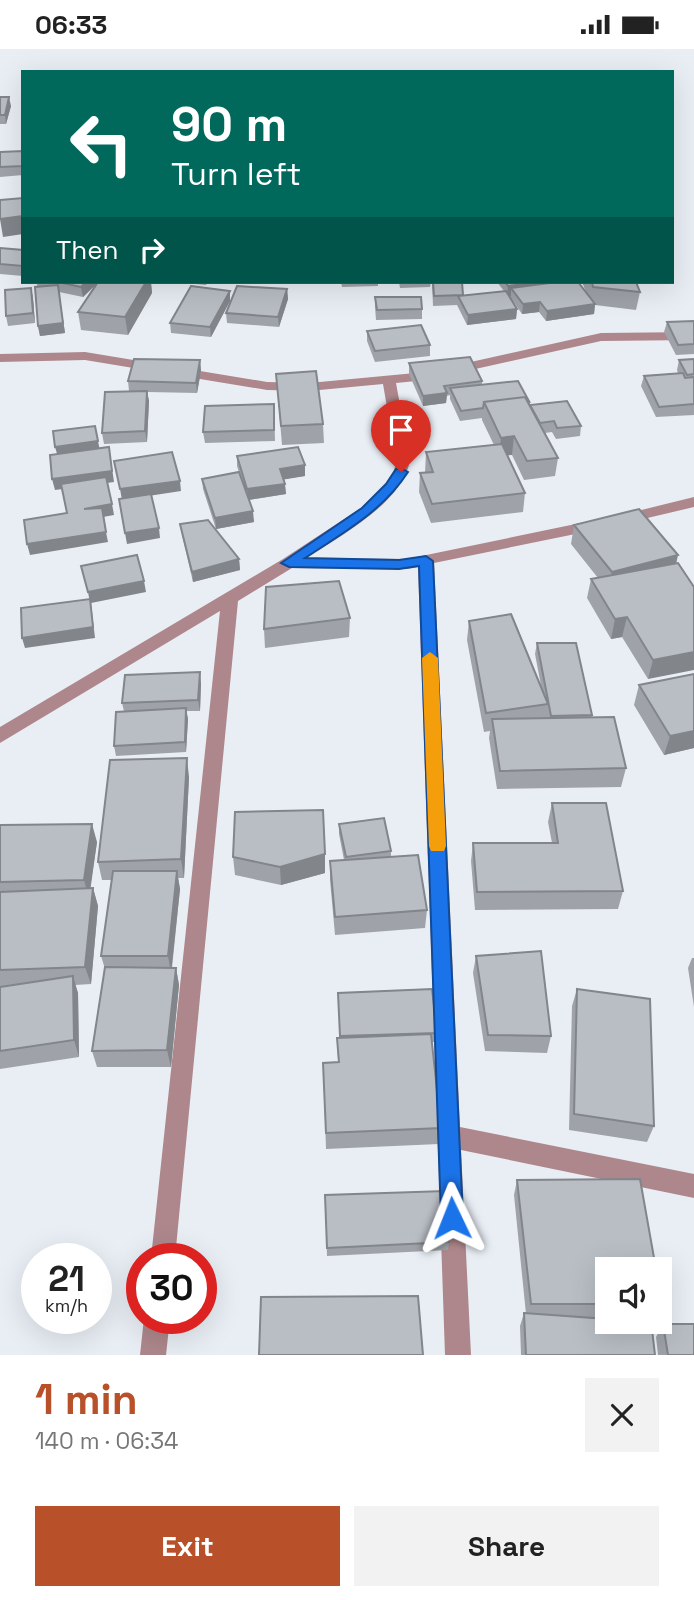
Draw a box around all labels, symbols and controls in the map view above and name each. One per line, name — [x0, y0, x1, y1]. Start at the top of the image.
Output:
text: 06:33 — [35, 8, 107, 42]
text: 90 m — [171, 93, 287, 155]
icon: left — [56, 98, 147, 189]
text: Turn left — [171, 154, 301, 194]
icon: right — [133, 231, 171, 269]
text: Then — [56, 233, 119, 267]
pin — [371, 400, 431, 472]
icon: arrive — [382, 411, 420, 449]
position arrow — [415, 1181, 489, 1255]
speed limit sign: 30 — [126, 1243, 217, 1334]
text: 21 — [48, 1257, 85, 1301]
map controls — [595, 1257, 672, 1334]
button: sound — [595, 1257, 672, 1334]
text: km/h — [45, 1294, 88, 1317]
text: 1 min — [35, 1373, 138, 1426]
button: close — [585, 1378, 659, 1452]
text: 140 m · 06:34 — [35, 1426, 178, 1456]
button: Exit — [35, 1506, 340, 1586]
button: Share — [354, 1506, 659, 1586]

